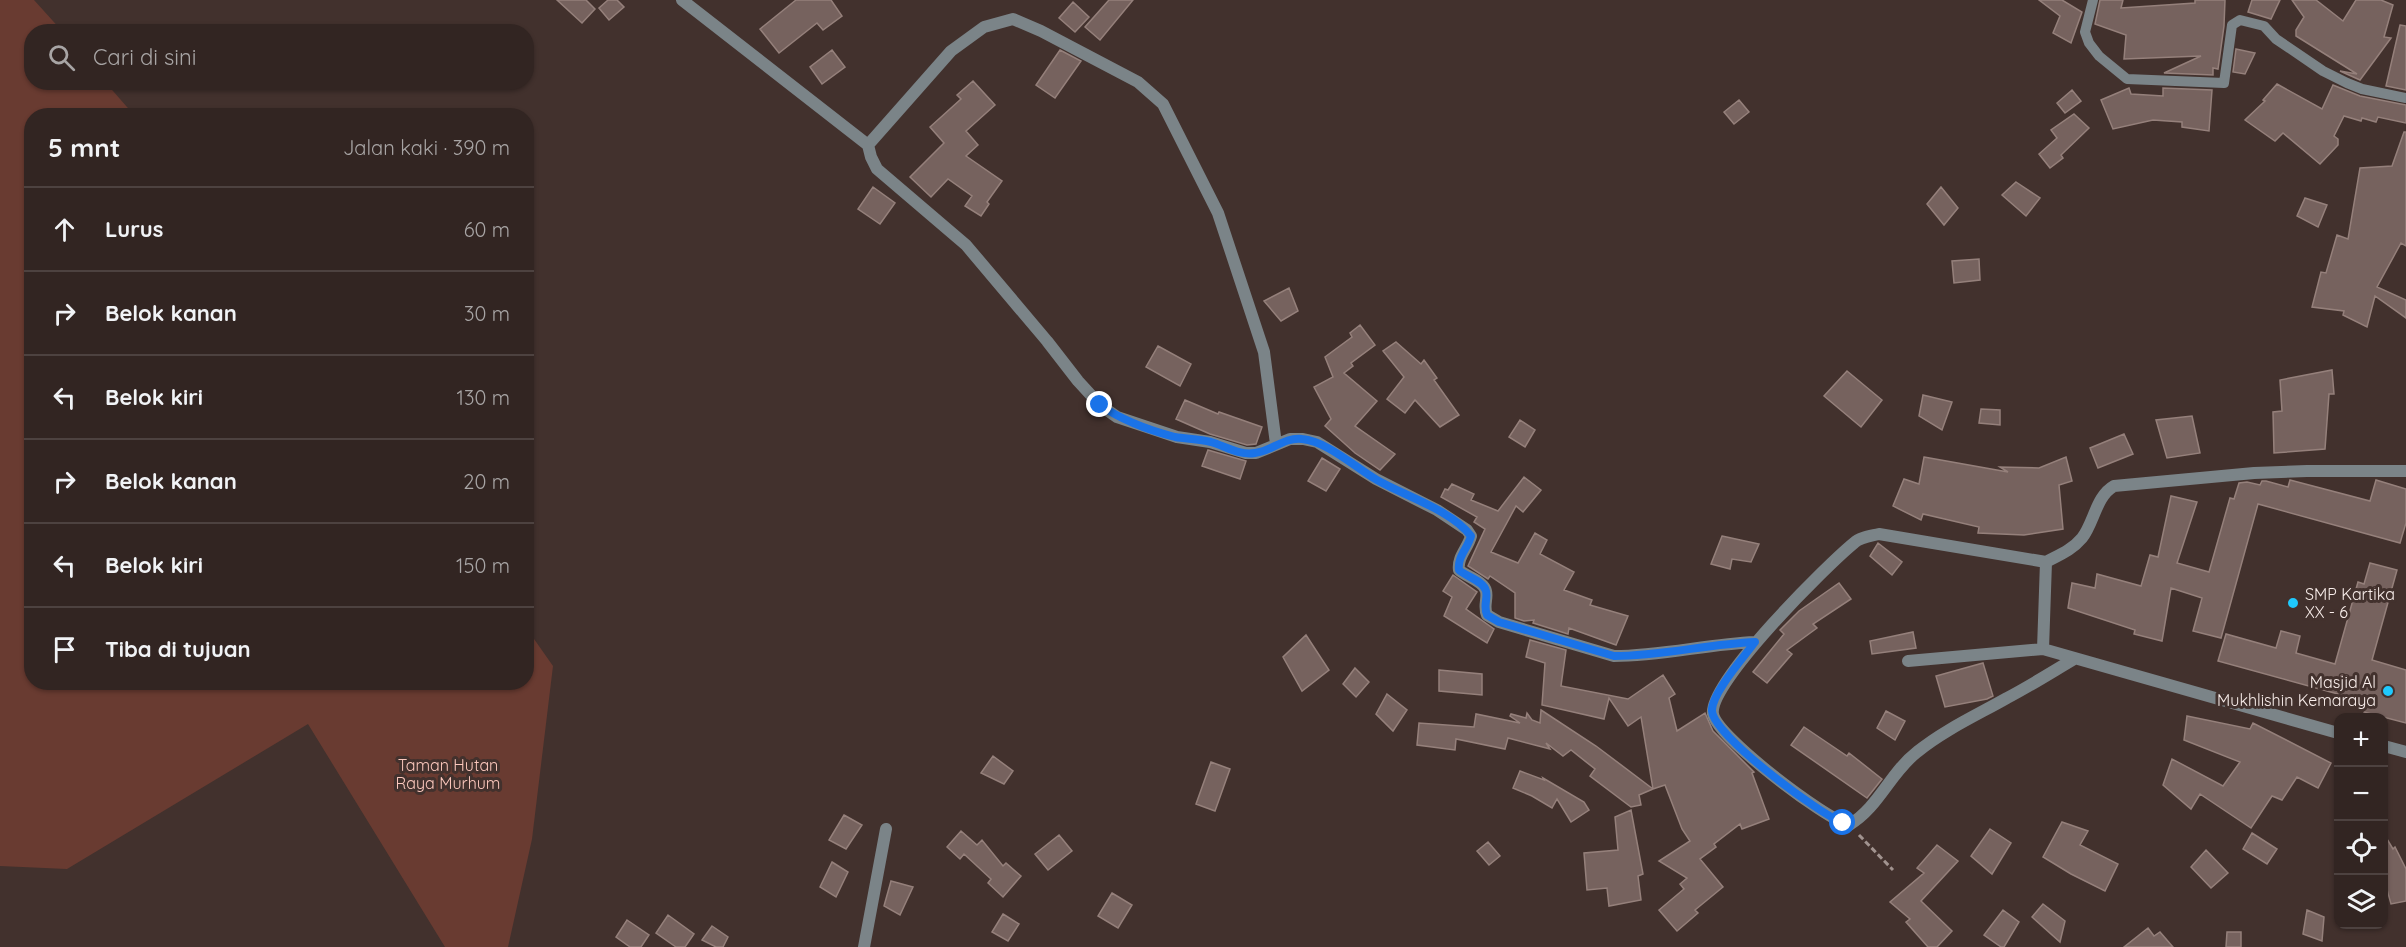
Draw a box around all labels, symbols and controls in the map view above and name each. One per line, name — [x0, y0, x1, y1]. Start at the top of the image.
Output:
search box — [24, 24, 534, 90]
icon: search — [45, 41, 78, 74]
text: Cari di sini — [93, 43, 196, 71]
text: 5 mnt — [48, 131, 120, 164]
text: Jalan kaki · 390 m — [343, 135, 510, 160]
icon: ahead — [48, 213, 81, 246]
text: Lurus — [105, 215, 163, 243]
text: 60 m — [464, 217, 510, 242]
icon: right — [48, 297, 81, 330]
text: Belok kanan — [105, 299, 237, 327]
text: 30 m — [464, 301, 510, 326]
icon: left — [48, 381, 81, 414]
text: Belok kiri — [105, 383, 203, 411]
text: 130 m — [457, 385, 510, 410]
route end — [1086, 391, 1112, 417]
icon: right — [48, 465, 81, 498]
text: Belok kanan — [105, 467, 237, 495]
text: 20 m — [463, 469, 510, 494]
icon: left — [48, 549, 81, 582]
text: Belok kiri — [105, 551, 203, 579]
text: 150 m — [456, 553, 510, 578]
place label: SMP Kartika XX - 6 — [2305, 584, 2395, 622]
marker: SMP Kartika XX - 6 — [2286, 596, 2300, 610]
icon: arrive — [48, 633, 81, 666]
text: Tiba di tujuan — [105, 635, 251, 663]
place label: Masjid Al Mukhlishin Kemaraya — [2217, 672, 2376, 710]
marker: Masjid Al Mukhlishin Kemaraya — [2381, 684, 2395, 698]
map controls — [2334, 713, 2388, 929]
button: + — [2334, 713, 2388, 767]
park label: Taman Hutan Raya Murhum — [396, 755, 500, 793]
button: − — [2334, 767, 2388, 821]
route start — [1829, 809, 1855, 835]
button: locate — [2334, 821, 2388, 875]
button: layers — [2334, 875, 2388, 929]

